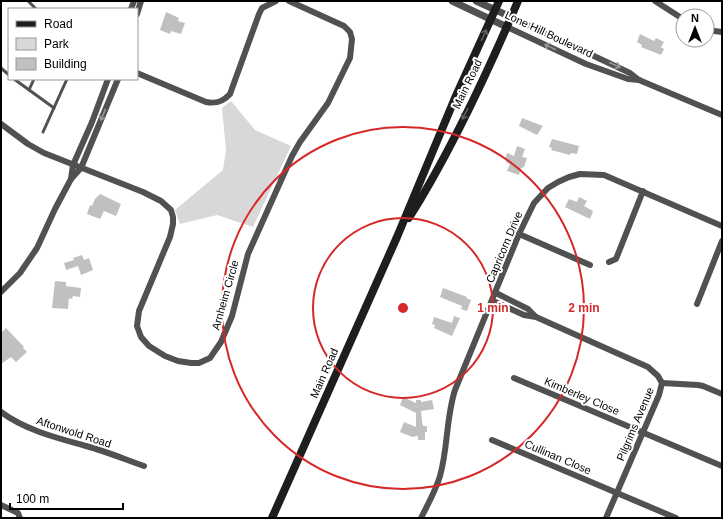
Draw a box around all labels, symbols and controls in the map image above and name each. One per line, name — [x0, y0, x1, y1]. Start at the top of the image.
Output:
legend — [8, 8, 138, 80]
street label: Lone Hill Boulevard — [503, 8, 595, 60]
north arrow — [675, 8, 715, 48]
text: N — [691, 12, 699, 24]
text: Road — [44, 17, 73, 31]
one-way arrow — [481, 30, 488, 42]
text: Park — [44, 37, 70, 51]
one-way arrow — [545, 43, 557, 50]
text: Building — [44, 57, 87, 71]
street label: Main Road — [450, 57, 484, 111]
one-way arrow — [609, 62, 621, 69]
one-way arrow — [461, 108, 468, 120]
one-way arrow — [99, 109, 107, 121]
street label: Capricorn Drive — [484, 209, 524, 285]
street label: Arnheim Circle — [209, 259, 241, 331]
centre of rings — [396, 301, 410, 315]
text: 1 min — [477, 301, 509, 315]
text: 2 min — [568, 301, 600, 315]
street label: Main Road — [308, 346, 340, 400]
street label: Kimberley Close — [543, 375, 621, 417]
street label: Pilgrims Avenue — [614, 385, 656, 463]
street label: Aftonwold Road — [35, 414, 113, 450]
street label: Cullinan Close — [523, 438, 593, 476]
scale bar — [10, 485, 123, 511]
text: 100 m — [16, 492, 49, 506]

